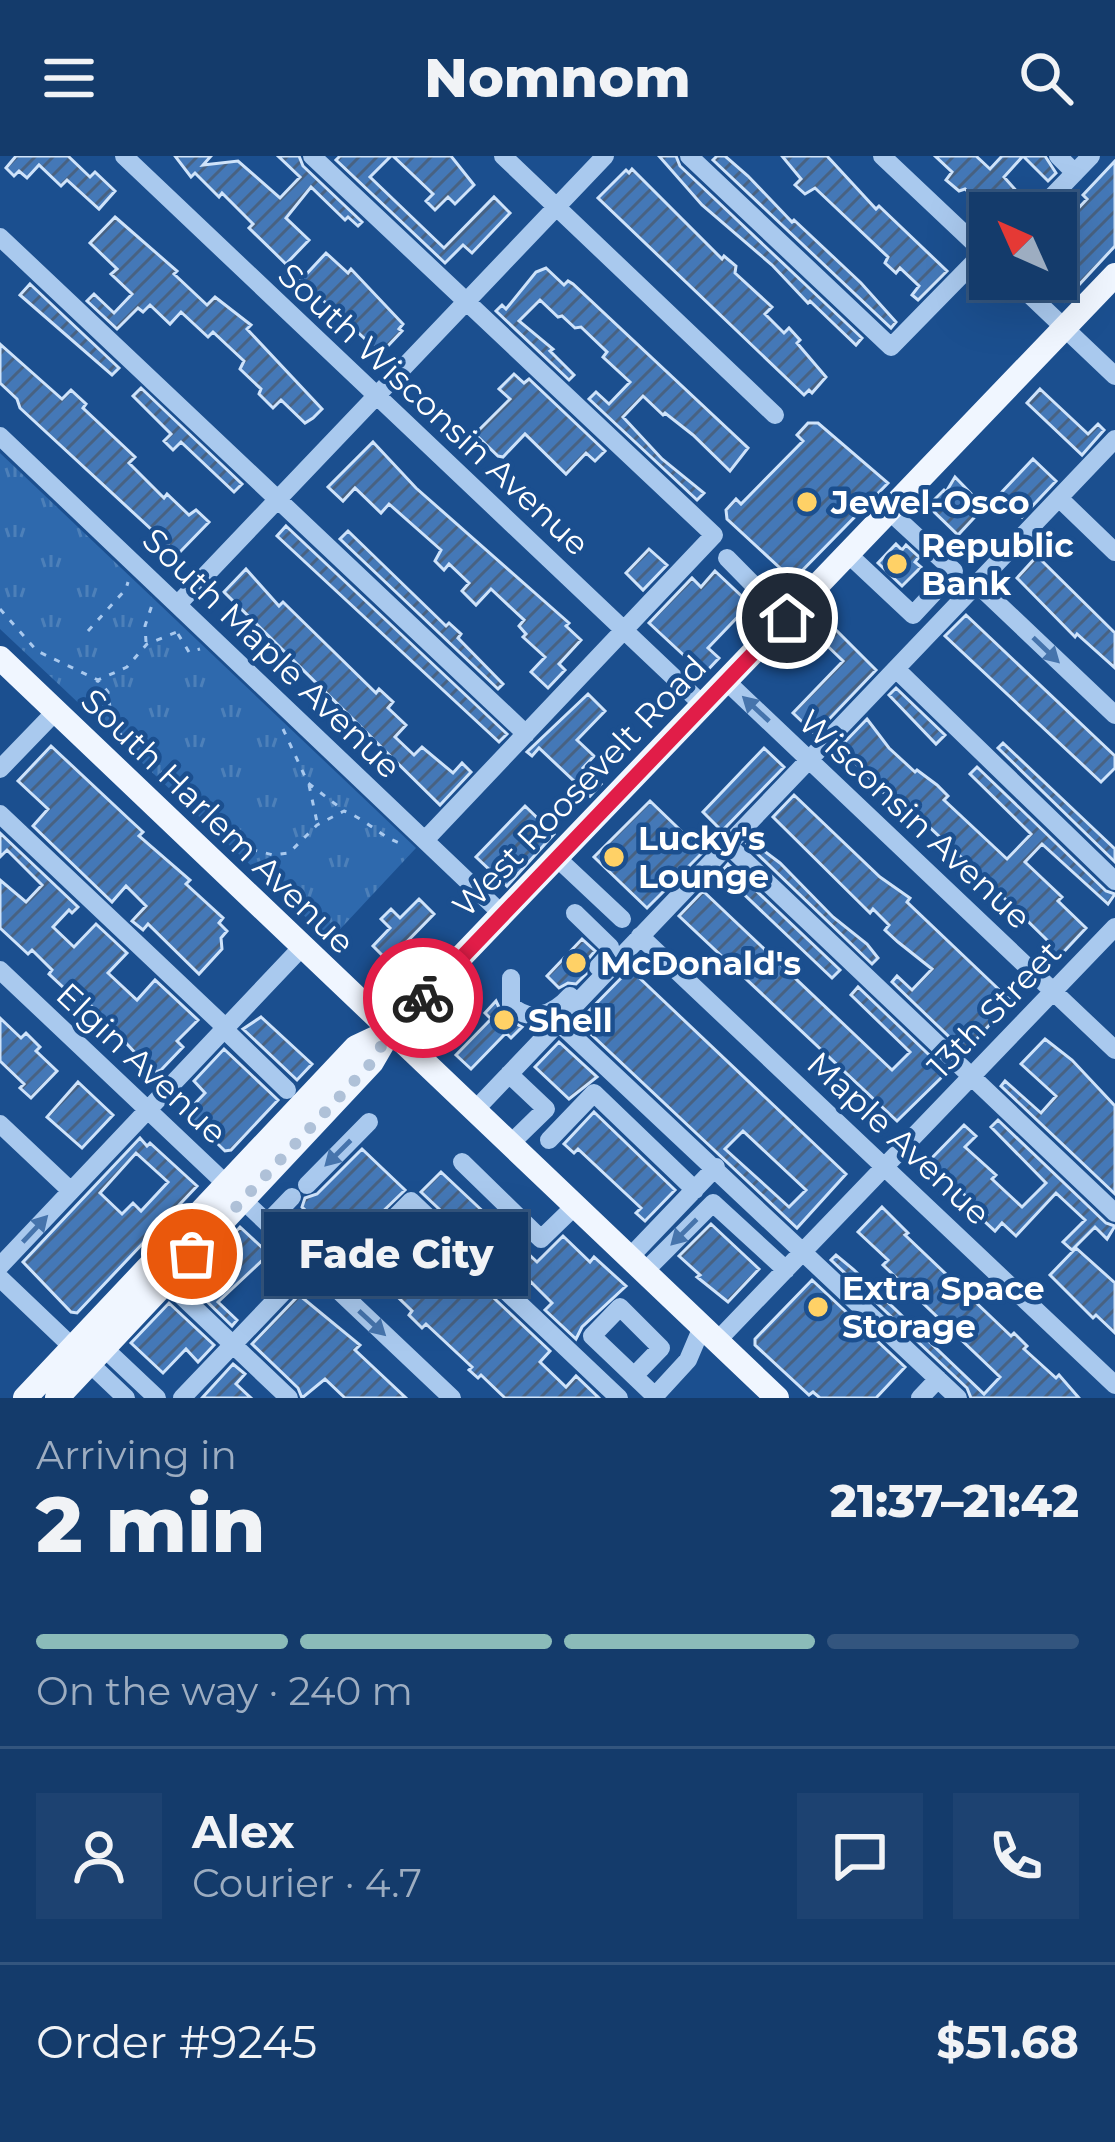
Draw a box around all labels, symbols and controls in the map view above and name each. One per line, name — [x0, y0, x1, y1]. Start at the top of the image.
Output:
icon: menu — [36, 45, 102, 111]
text: Nomnom — [424, 45, 691, 111]
icon: search — [1013, 45, 1079, 111]
north arrow — [969, 192, 1077, 300]
map controls — [969, 192, 1077, 300]
street label: South Wisconsin Avenue — [270, 254, 598, 564]
place label: Jewel-Osco — [830, 482, 1030, 522]
marker: Jewel-Osco — [794, 489, 820, 515]
street label: South Maple Avenue — [135, 520, 409, 786]
place label: Republic Bank — [921, 525, 1074, 603]
marker: Republic Bank — [884, 551, 910, 577]
pin — [736, 567, 838, 669]
icon: home — [754, 585, 820, 651]
one-way arrow — [1031, 635, 1060, 663]
street label: West Roosevelt Road — [444, 647, 714, 925]
street label: South Harlem Avenue — [73, 680, 363, 962]
one-way arrow — [741, 696, 770, 724]
street label: Wisconsin Avenue — [791, 701, 1039, 937]
place label: Lucky's Lounge — [638, 818, 769, 896]
marker: Lucky's Lounge — [601, 844, 627, 870]
street label: 13th Street — [919, 932, 1069, 1086]
courier — [363, 938, 483, 1058]
place label: McDonald's — [600, 943, 801, 983]
marker: McDonald's — [563, 950, 589, 976]
icon: bike — [390, 965, 456, 1031]
street label: Elgin Avenue — [49, 974, 235, 1152]
place label: Shell — [528, 1000, 613, 1040]
marker: Shell — [491, 1007, 517, 1033]
street label: Maple Avenue — [799, 1043, 999, 1233]
one-way arrow — [324, 1139, 353, 1167]
pin — [141, 1203, 243, 1305]
callout: Fade City — [264, 1212, 528, 1296]
one-way arrow — [21, 1215, 49, 1244]
one-way arrow — [670, 1218, 698, 1246]
icon: bag — [159, 1221, 225, 1287]
text: Fade City — [299, 1230, 493, 1278]
place label: Extra Space Storage — [842, 1268, 1045, 1346]
marker: Extra Space Storage — [805, 1294, 831, 1320]
one-way arrow — [358, 1308, 387, 1336]
text: Arriving in — [36, 1431, 237, 1479]
text: 21:37–21:42 — [830, 1473, 1079, 1528]
text: 2 min — [36, 1476, 266, 1572]
text: On the way · 240 m — [36, 1667, 413, 1715]
button: person — [36, 1793, 162, 1919]
button: chat — [797, 1793, 923, 1919]
button: phone — [953, 1793, 1079, 1919]
text: Alex — [192, 1804, 295, 1859]
text: Courier · 4.7 — [192, 1859, 422, 1907]
text: Order #9245 — [36, 2014, 317, 2069]
text: $51.68 — [936, 2014, 1079, 2069]

